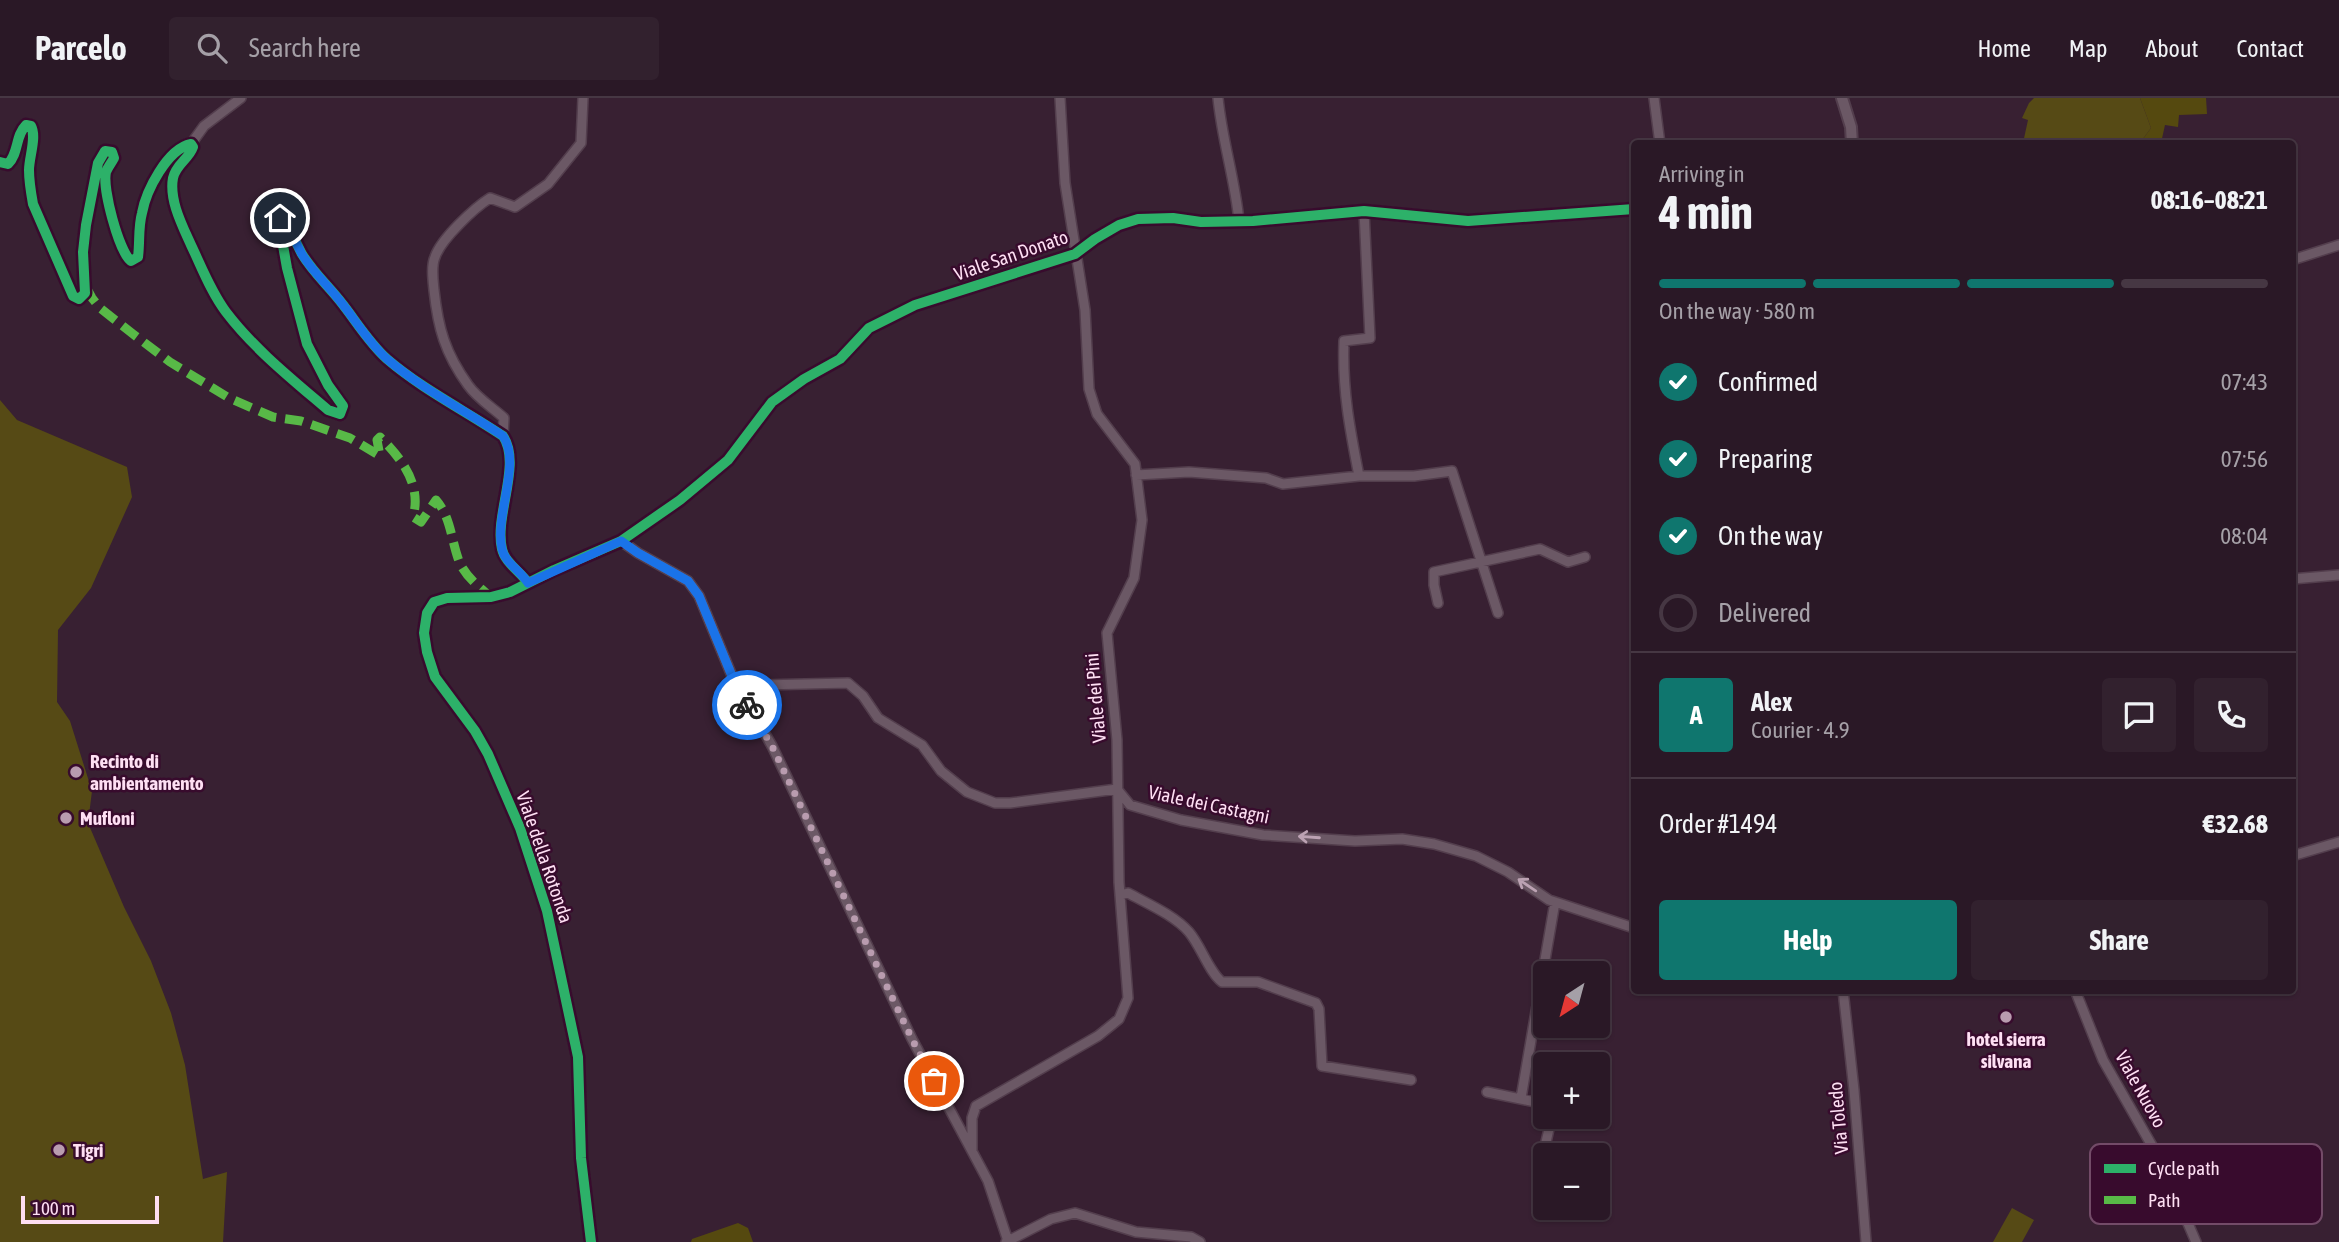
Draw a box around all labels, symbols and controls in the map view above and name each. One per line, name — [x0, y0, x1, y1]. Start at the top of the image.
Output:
search box — [169, 17, 659, 80]
text: Parcelo — [35, 29, 127, 67]
icon: search — [193, 29, 231, 67]
text: Search here — [249, 33, 361, 63]
text: Home — [1977, 35, 2031, 62]
text: Map — [2069, 35, 2107, 62]
text: About — [2145, 35, 2198, 62]
text: Contact — [2236, 35, 2304, 62]
text: Arriving in — [1659, 161, 1745, 187]
text: 08:16–08:21 — [2151, 185, 2268, 215]
text: 4 min — [1659, 186, 1753, 239]
pin — [250, 188, 310, 248]
icon: home — [261, 199, 299, 237]
street label: Viale San Donato — [951, 225, 1071, 285]
text: On the way · 580 m — [1659, 298, 1815, 324]
icon: check — [1659, 363, 1697, 401]
text: Confirmed — [1718, 367, 1818, 397]
text: 07:43 — [2221, 369, 2268, 395]
icon: check — [1659, 440, 1697, 478]
text: Preparing — [1718, 444, 1812, 474]
text: 07:56 — [2221, 446, 2268, 472]
icon: check — [1659, 517, 1697, 555]
text: On the way — [1718, 521, 1823, 551]
text: 08:04 — [2220, 523, 2268, 549]
text: Delivered — [1718, 598, 1811, 628]
street label: Viale dei Pini — [1080, 652, 1110, 744]
courier — [712, 670, 782, 740]
button: chat — [2102, 678, 2176, 752]
button: phone — [2194, 678, 2268, 752]
icon: bike — [728, 686, 766, 724]
text: Alex — [1751, 687, 1792, 717]
text: A — [1690, 700, 1702, 730]
text: Courier · 4.9 — [1751, 717, 1850, 743]
place label: Recinto di ambientamento — [90, 750, 204, 794]
marker: Recinto di ambientamento — [68, 764, 84, 780]
street label: Viale dei Castagni — [1146, 780, 1272, 828]
street label: Viale della Rotonda — [512, 788, 578, 926]
place label: Mufloni — [80, 807, 135, 829]
text: Order #1494 — [1659, 809, 1778, 839]
text: €32.68 — [2203, 809, 2268, 839]
marker: Mufloni — [58, 810, 74, 826]
one-way arrow — [1298, 831, 1321, 844]
one-way arrow — [1517, 878, 1537, 892]
button: Help — [1659, 900, 1957, 980]
button: Share — [1971, 900, 2268, 980]
north arrow — [1533, 961, 1610, 1038]
map controls — [1533, 961, 1610, 1220]
marker: hotel sierra silvana — [1998, 1009, 2014, 1025]
place label: hotel sierra silvana — [1966, 1028, 2046, 1072]
street label: Viale Nuovo — [2111, 1047, 2171, 1131]
pin — [904, 1051, 964, 1111]
button: + — [1533, 1052, 1610, 1129]
icon: bag — [915, 1062, 953, 1100]
street label: Via Toledo — [1824, 1081, 1852, 1155]
place label: Tigri — [73, 1139, 103, 1161]
marker: Tigri — [51, 1142, 67, 1158]
button: − — [1533, 1143, 1610, 1220]
legend — [2090, 1144, 2322, 1224]
text: Cycle path — [2148, 1157, 2220, 1179]
text: Path — [2148, 1189, 2180, 1211]
scale bar — [21, 1193, 159, 1225]
text: 100 m — [32, 1197, 75, 1219]

